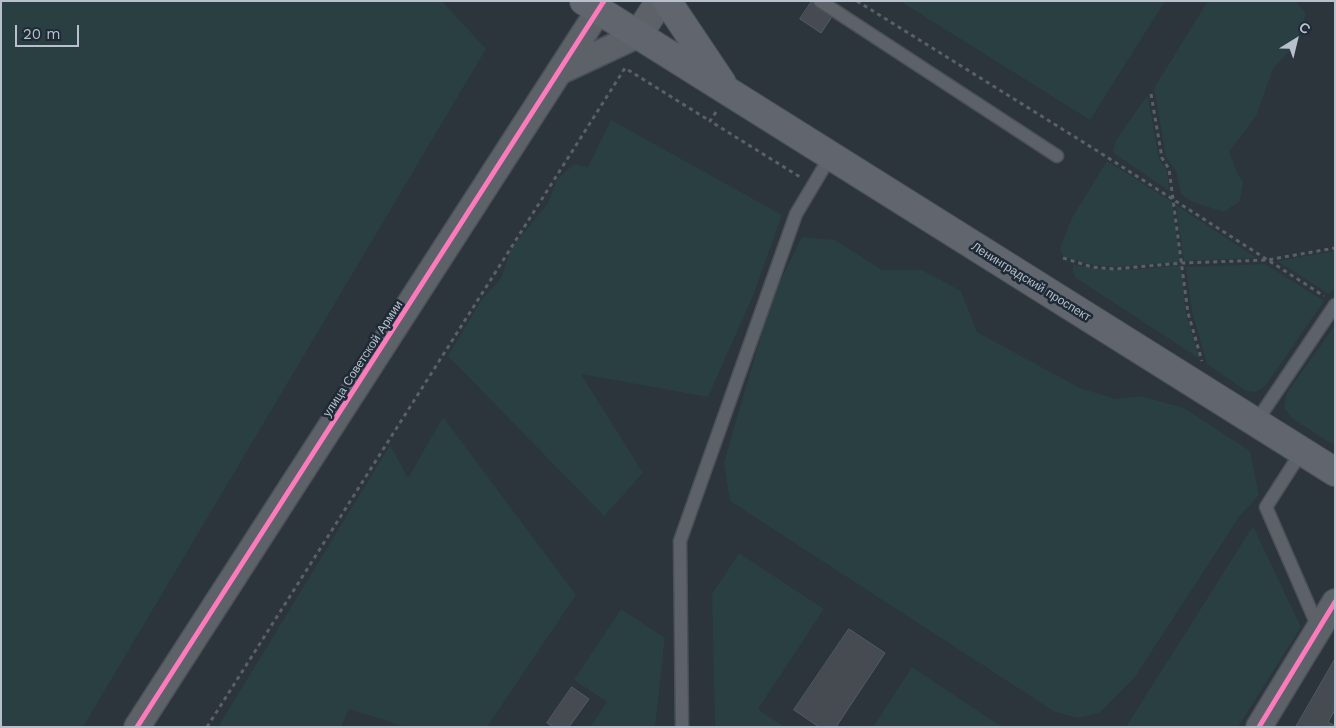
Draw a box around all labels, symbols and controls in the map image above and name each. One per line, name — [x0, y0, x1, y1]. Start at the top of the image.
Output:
scale bar — [18, 15, 81, 47]
north arrow — [1271, 15, 1321, 65]
text: С — [1296, 18, 1314, 37]
text: 20 m — [23, 25, 61, 43]
street label: Ленинградский проспект — [969, 239, 1093, 325]
street label: улица Советской Армии — [320, 298, 406, 420]

